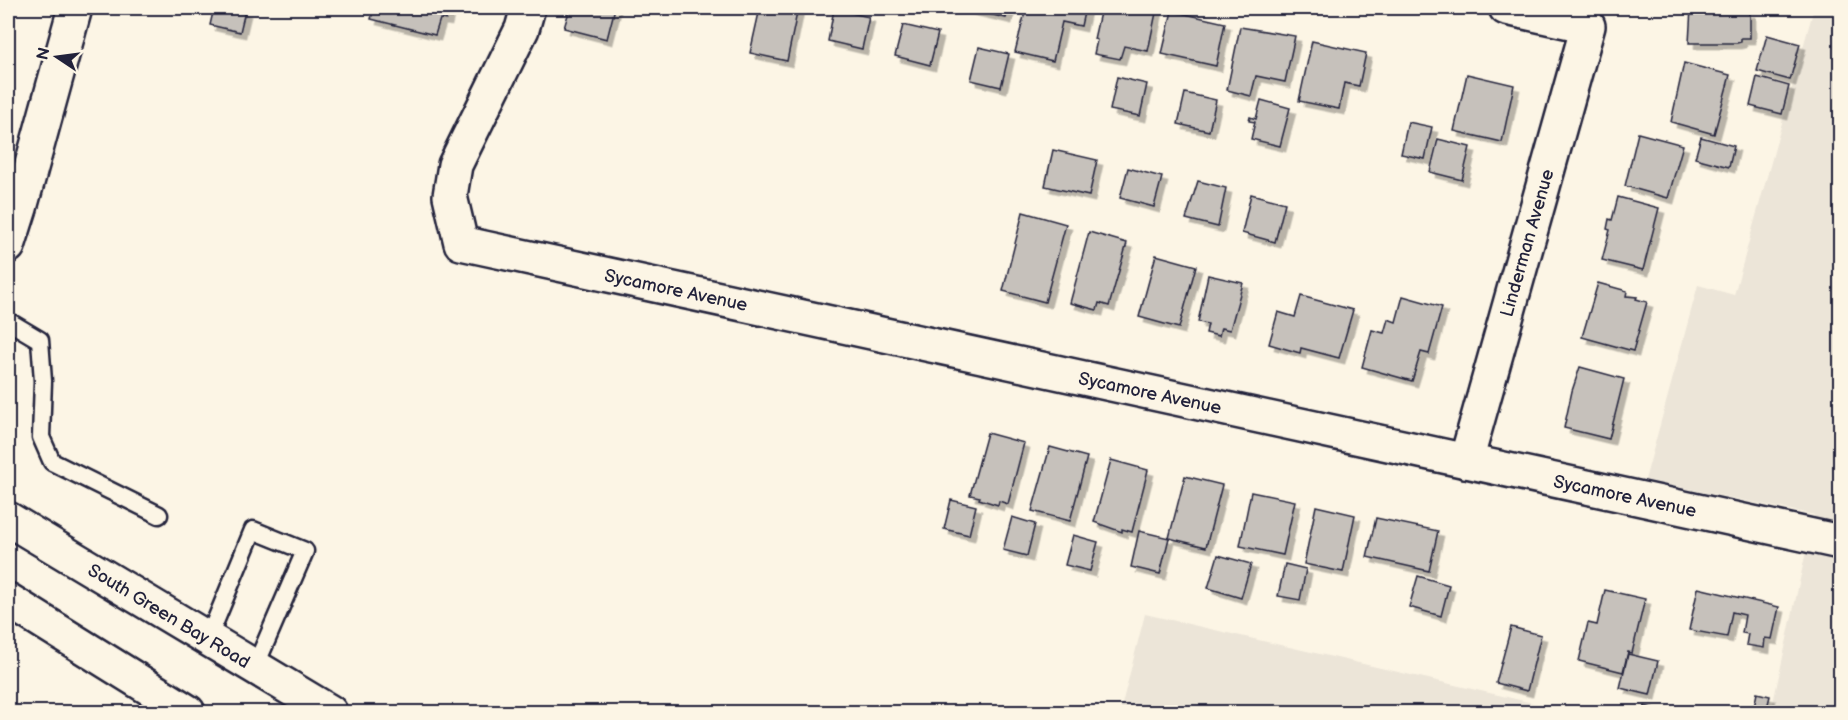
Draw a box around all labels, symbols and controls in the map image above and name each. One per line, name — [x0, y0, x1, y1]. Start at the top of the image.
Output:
north arrow — [27, 27, 87, 87]
text: N — [33, 46, 54, 62]
street label: Linderman Avenue — [1496, 167, 1559, 319]
street label: Sycamore Avenue — [603, 265, 750, 316]
street label: Sycamore Avenue — [1077, 368, 1224, 419]
street label: Sycamore Avenue — [1552, 471, 1699, 522]
street label: South Green Bay Road — [84, 560, 254, 673]

